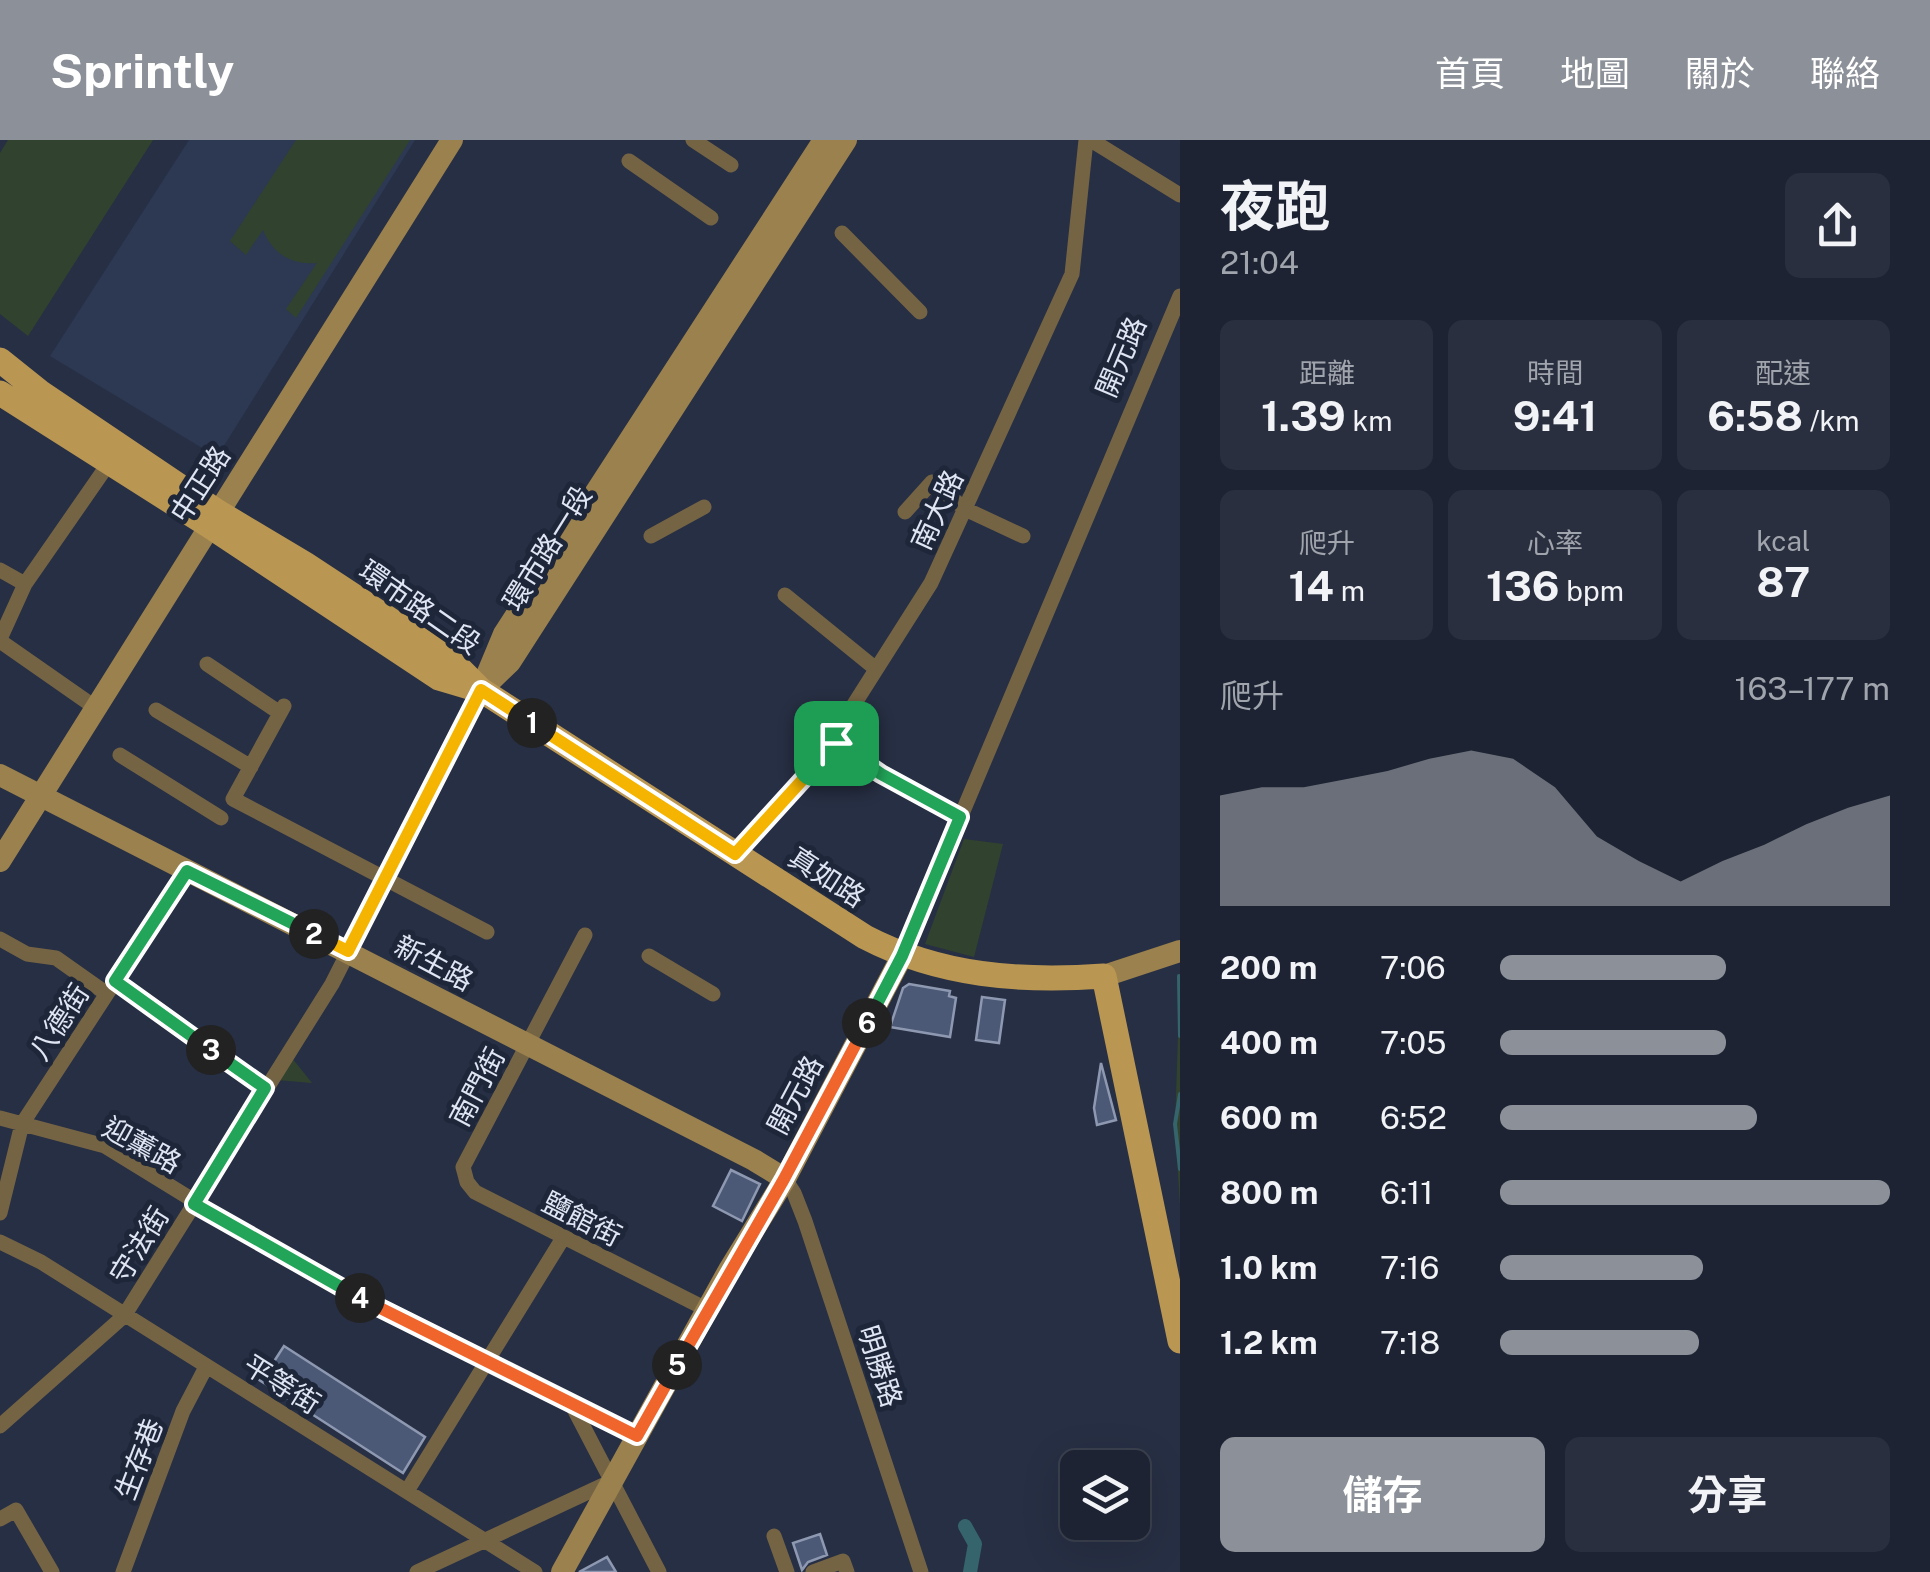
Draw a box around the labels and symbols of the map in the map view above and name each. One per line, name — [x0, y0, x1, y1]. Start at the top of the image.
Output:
street label: 開元路 — [1089, 312, 1152, 402]
street label: 中正路 — [163, 440, 236, 528]
street label: 南大路 — [904, 465, 969, 555]
street label: 環市路一段 — [495, 480, 598, 616]
street label: 環市路二段 — [353, 553, 487, 660]
pin: 1 — [507, 698, 557, 748]
pin — [794, 701, 879, 786]
street label: 真如路 — [783, 840, 871, 913]
pin: 2 — [289, 909, 339, 959]
street label: 新生路 — [389, 928, 479, 997]
street label: 八德街 — [22, 978, 95, 1066]
pin: 6 — [842, 998, 892, 1048]
pin: 3 — [186, 1025, 236, 1075]
street label: 南門街 — [442, 1042, 511, 1132]
street label: 開元路 — [760, 1050, 829, 1140]
street label: 迎薰路 — [98, 1110, 187, 1179]
street label: 鹽館街 — [537, 1185, 627, 1252]
street label: 守法街 — [102, 1200, 175, 1289]
pin: 4 — [335, 1273, 385, 1323]
street label: 明勝路 — [852, 1321, 909, 1411]
pin: 5 — [652, 1340, 702, 1390]
street label: 平等街 — [238, 1347, 327, 1420]
street label: 生存巷 — [108, 1414, 169, 1504]

